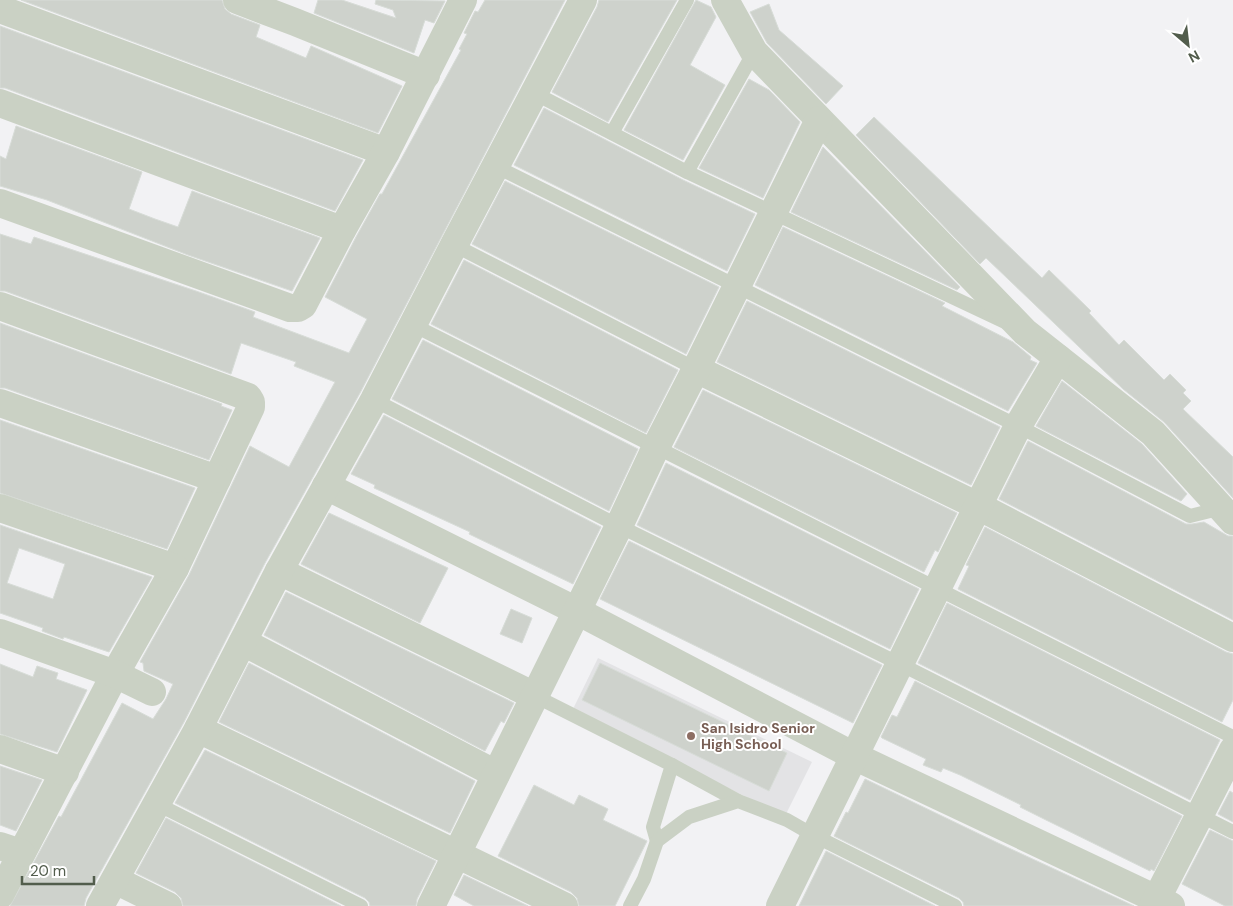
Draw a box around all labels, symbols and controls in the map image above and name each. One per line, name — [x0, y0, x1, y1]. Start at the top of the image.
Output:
north arrow — [1163, 20, 1213, 70]
text: N — [1185, 46, 1203, 67]
place label: San Isidro Senior High School — [701, 719, 815, 753]
marker: San Isidro Senior High School — [685, 730, 697, 742]
scale bar — [22, 854, 95, 886]
text: 20 m — [30, 861, 66, 881]

